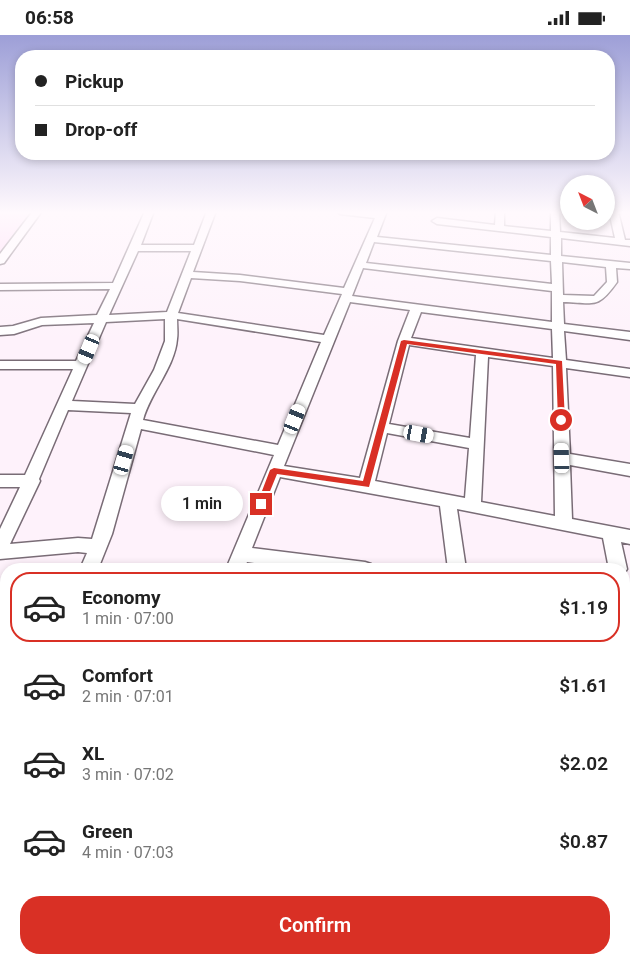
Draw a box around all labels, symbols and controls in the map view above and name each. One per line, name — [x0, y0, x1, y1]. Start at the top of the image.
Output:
text: 06:58 — [25, 6, 74, 29]
text: Pickup — [65, 70, 124, 93]
text: Drop-off — [65, 118, 137, 141]
north arrow — [560, 175, 615, 230]
map controls — [560, 175, 615, 230]
car — [76, 332, 101, 366]
car — [282, 402, 307, 436]
route start — [550, 409, 572, 431]
car — [402, 424, 435, 444]
car — [553, 443, 570, 473]
car — [112, 444, 135, 476]
callout: 1 min — [161, 487, 244, 521]
route end — [250, 493, 272, 515]
text: 1 min — [182, 494, 222, 513]
icon: car — [22, 585, 67, 630]
text: Economy — [82, 586, 161, 609]
text: $1.19 — [559, 596, 608, 619]
text: 1 min · 07:00 — [82, 609, 174, 628]
icon: car — [22, 663, 67, 708]
text: Comfort — [82, 664, 153, 687]
text: $1.61 — [559, 674, 608, 697]
text: 2 min · 07:01 — [82, 687, 174, 706]
icon: car — [22, 741, 67, 786]
text: XL — [82, 742, 104, 765]
text: $2.02 — [559, 752, 608, 775]
text: 3 min · 07:02 — [82, 765, 174, 784]
icon: car — [22, 819, 67, 864]
text: Green — [82, 820, 133, 843]
text: $0.87 — [559, 830, 608, 853]
text: 4 min · 07:03 — [82, 843, 174, 862]
button: Confirm — [20, 896, 610, 954]

